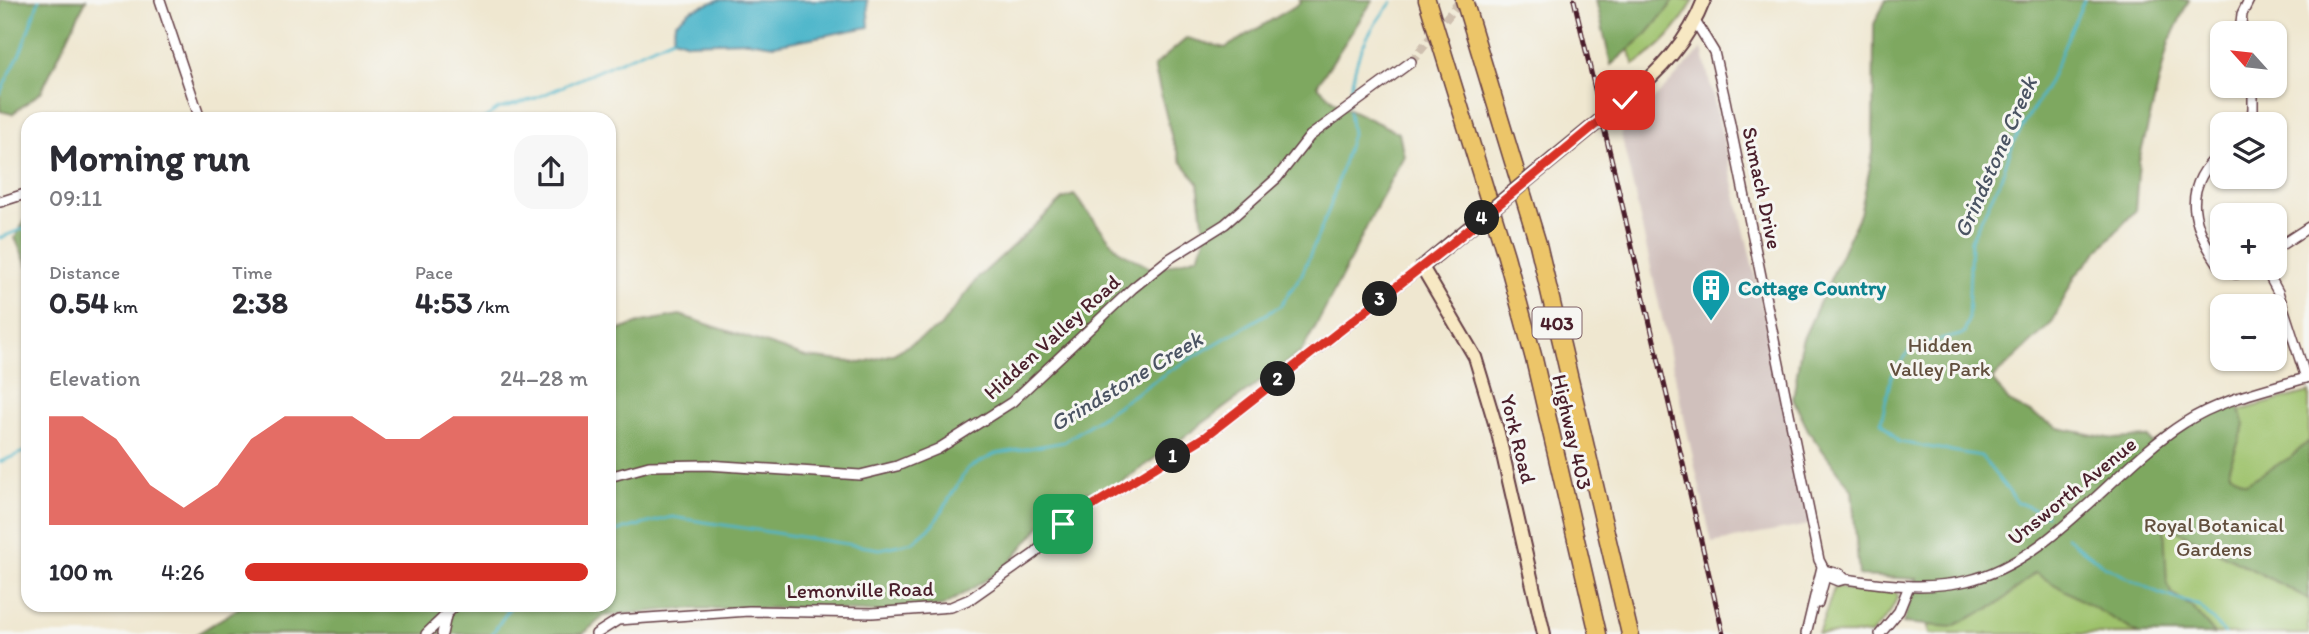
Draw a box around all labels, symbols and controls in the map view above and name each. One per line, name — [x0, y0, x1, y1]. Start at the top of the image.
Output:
north arrow — [2210, 21, 2287, 98]
map controls — [2210, 21, 2287, 371]
pin — [1595, 70, 1655, 130]
water label: Grindstone Creek — [1947, 71, 2043, 242]
icon: check — [1606, 81, 1644, 119]
button: layers — [2210, 112, 2287, 189]
street label: Sumach Drive — [1737, 125, 1788, 251]
text: Morning run — [49, 135, 250, 181]
button: share — [514, 135, 588, 209]
text: 09:11 — [49, 184, 102, 212]
pin: 4 — [1464, 200, 1500, 235]
button: + — [2210, 203, 2287, 280]
text: 4 — [1476, 206, 1487, 229]
text: Distance — [49, 261, 120, 284]
text: Time — [232, 261, 273, 284]
text: Pace — [415, 261, 453, 284]
building icon: Cottage Country — [1690, 267, 1732, 322]
street label: Hidden Valley Road — [978, 269, 1125, 404]
place label: Cottage Country — [1738, 275, 1886, 301]
pin: 3 — [1362, 282, 1398, 316]
text: 0.54 — [49, 284, 109, 321]
text: 2:38 — [232, 284, 288, 321]
text: 4:53 — [415, 284, 472, 321]
text: 3 — [1374, 287, 1385, 310]
button: − — [2210, 294, 2287, 371]
text: km — [109, 295, 138, 318]
text: /km — [472, 295, 510, 318]
road number: 403 — [1532, 308, 1582, 338]
water label: Grindstone Creek — [1045, 324, 1208, 438]
park label: Hidden Valley Park — [1890, 332, 1991, 381]
pin: 2 — [1260, 362, 1296, 396]
text: Elevation — [49, 364, 140, 392]
text: 24–28 m — [500, 364, 588, 392]
text: 2 — [1273, 367, 1283, 390]
street label: Highway 403 — [1547, 372, 1598, 492]
street label: York Road — [1495, 392, 1542, 487]
street label: Unsworth Avenue — [2002, 431, 2141, 550]
pin: 1 — [1156, 438, 1190, 474]
text: 1 — [1168, 444, 1177, 467]
pin — [1033, 494, 1093, 554]
icon: arrive — [1044, 505, 1082, 543]
park label: Royal Botanical Gardens — [2144, 512, 2284, 561]
text: 100 m — [49, 558, 113, 586]
text: 4:26 — [161, 558, 205, 586]
street label: Lemonville Road — [786, 576, 935, 603]

